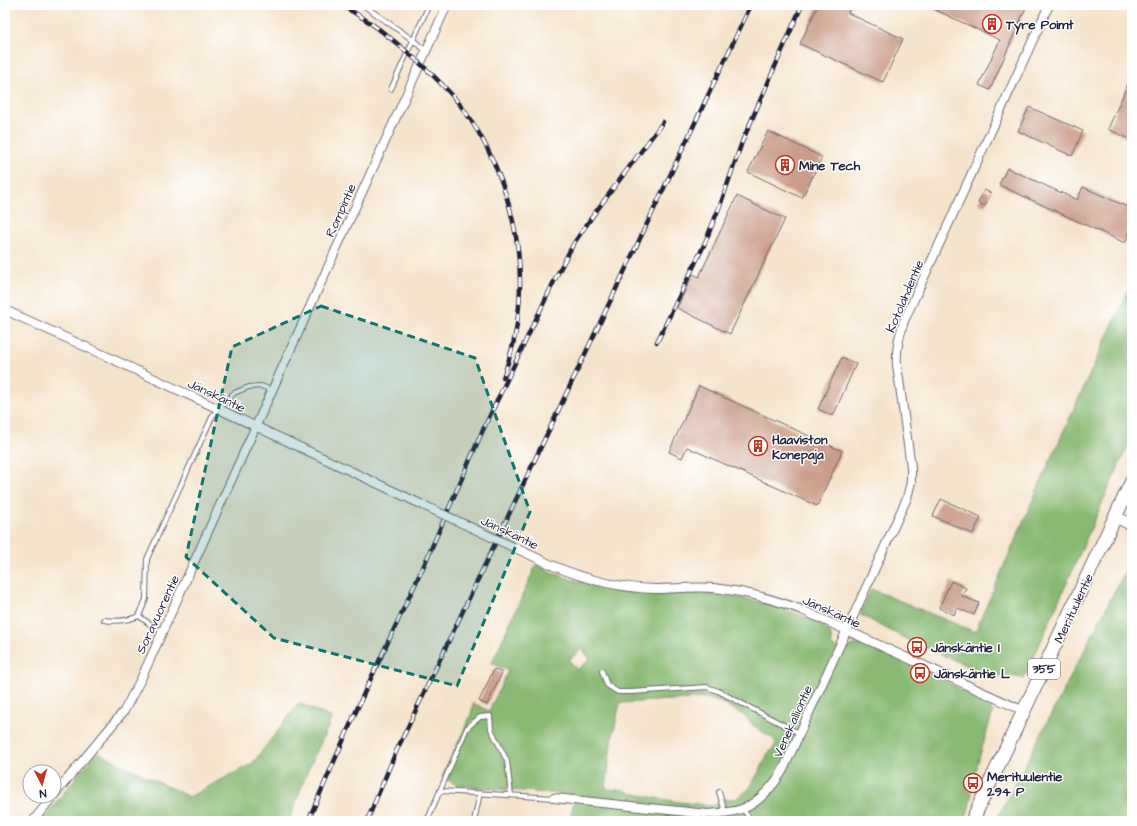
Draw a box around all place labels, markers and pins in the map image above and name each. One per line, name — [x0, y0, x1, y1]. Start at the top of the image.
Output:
building icon: Tyre Poimt — [981, 13, 1003, 35]
place label: Tyre Poimt — [1005, 16, 1074, 35]
building icon: Mine Tech — [774, 154, 796, 176]
place label: Mine Tech — [799, 157, 861, 175]
place label: Haaviston Konepaja — [772, 431, 828, 465]
building icon: Haaviston Konepaja — [747, 435, 769, 457]
bus stop icon: Jänskäntie I — [906, 636, 928, 658]
place label: Jänskäntie I — [930, 639, 1000, 657]
bus stop icon: Jänskäntie L — [909, 662, 931, 684]
place label: Jänskäntie L — [933, 665, 1011, 683]
place label: Merituulentie 294 P — [986, 768, 1062, 801]
bus stop icon: Merituulentie 294 P — [962, 772, 984, 794]

